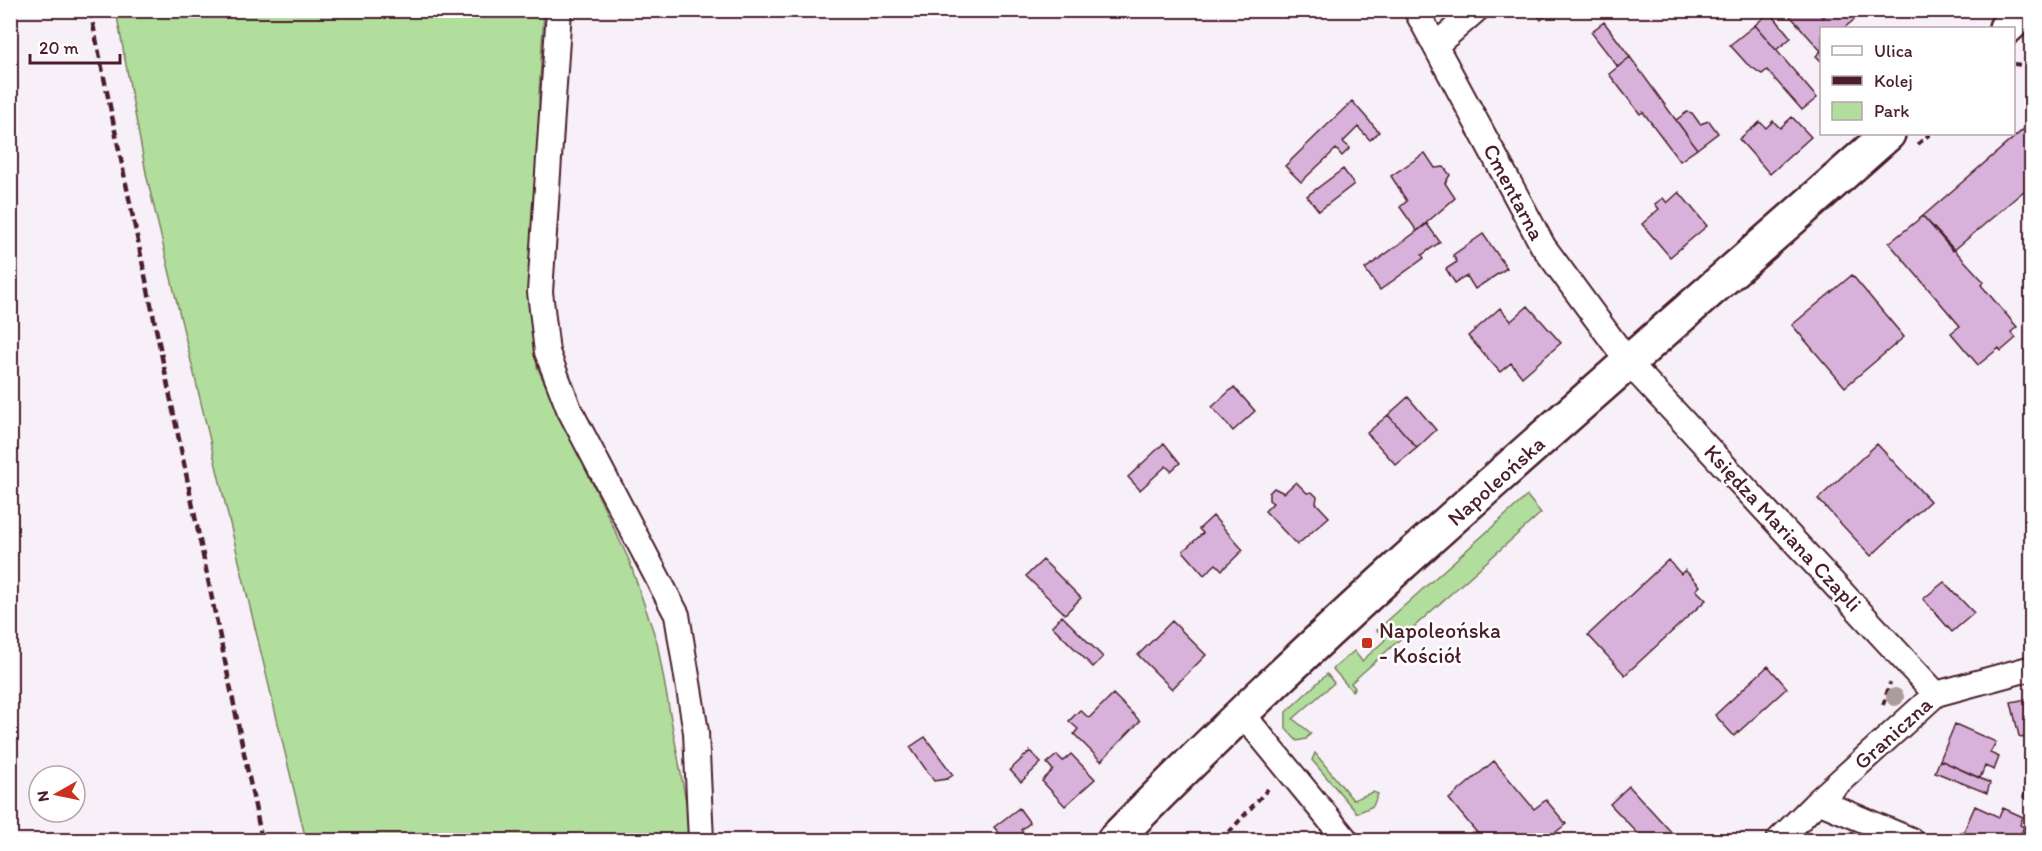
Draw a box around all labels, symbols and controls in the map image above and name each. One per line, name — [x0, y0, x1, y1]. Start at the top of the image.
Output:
scale bar — [30, 27, 120, 65]
legend — [1820, 27, 2015, 135]
text: 20 m — [39, 37, 79, 59]
text: Ulica — [1874, 40, 1913, 62]
text: Kolej — [1874, 70, 1913, 92]
text: Park — [1874, 100, 1909, 122]
street label: Cmentarna — [1477, 139, 1551, 245]
street label: Napoleońska — [1442, 430, 1550, 532]
street label: Księdza Mariana Czapli — [1698, 439, 1868, 617]
place label: Napoleońska - Kościół — [1379, 617, 1501, 669]
marker: Napoleońska - Kościół — [1360, 636, 1374, 650]
street label: Graniczna — [1848, 690, 1938, 775]
north arrow — [27, 764, 87, 824]
text: N — [32, 789, 53, 803]

